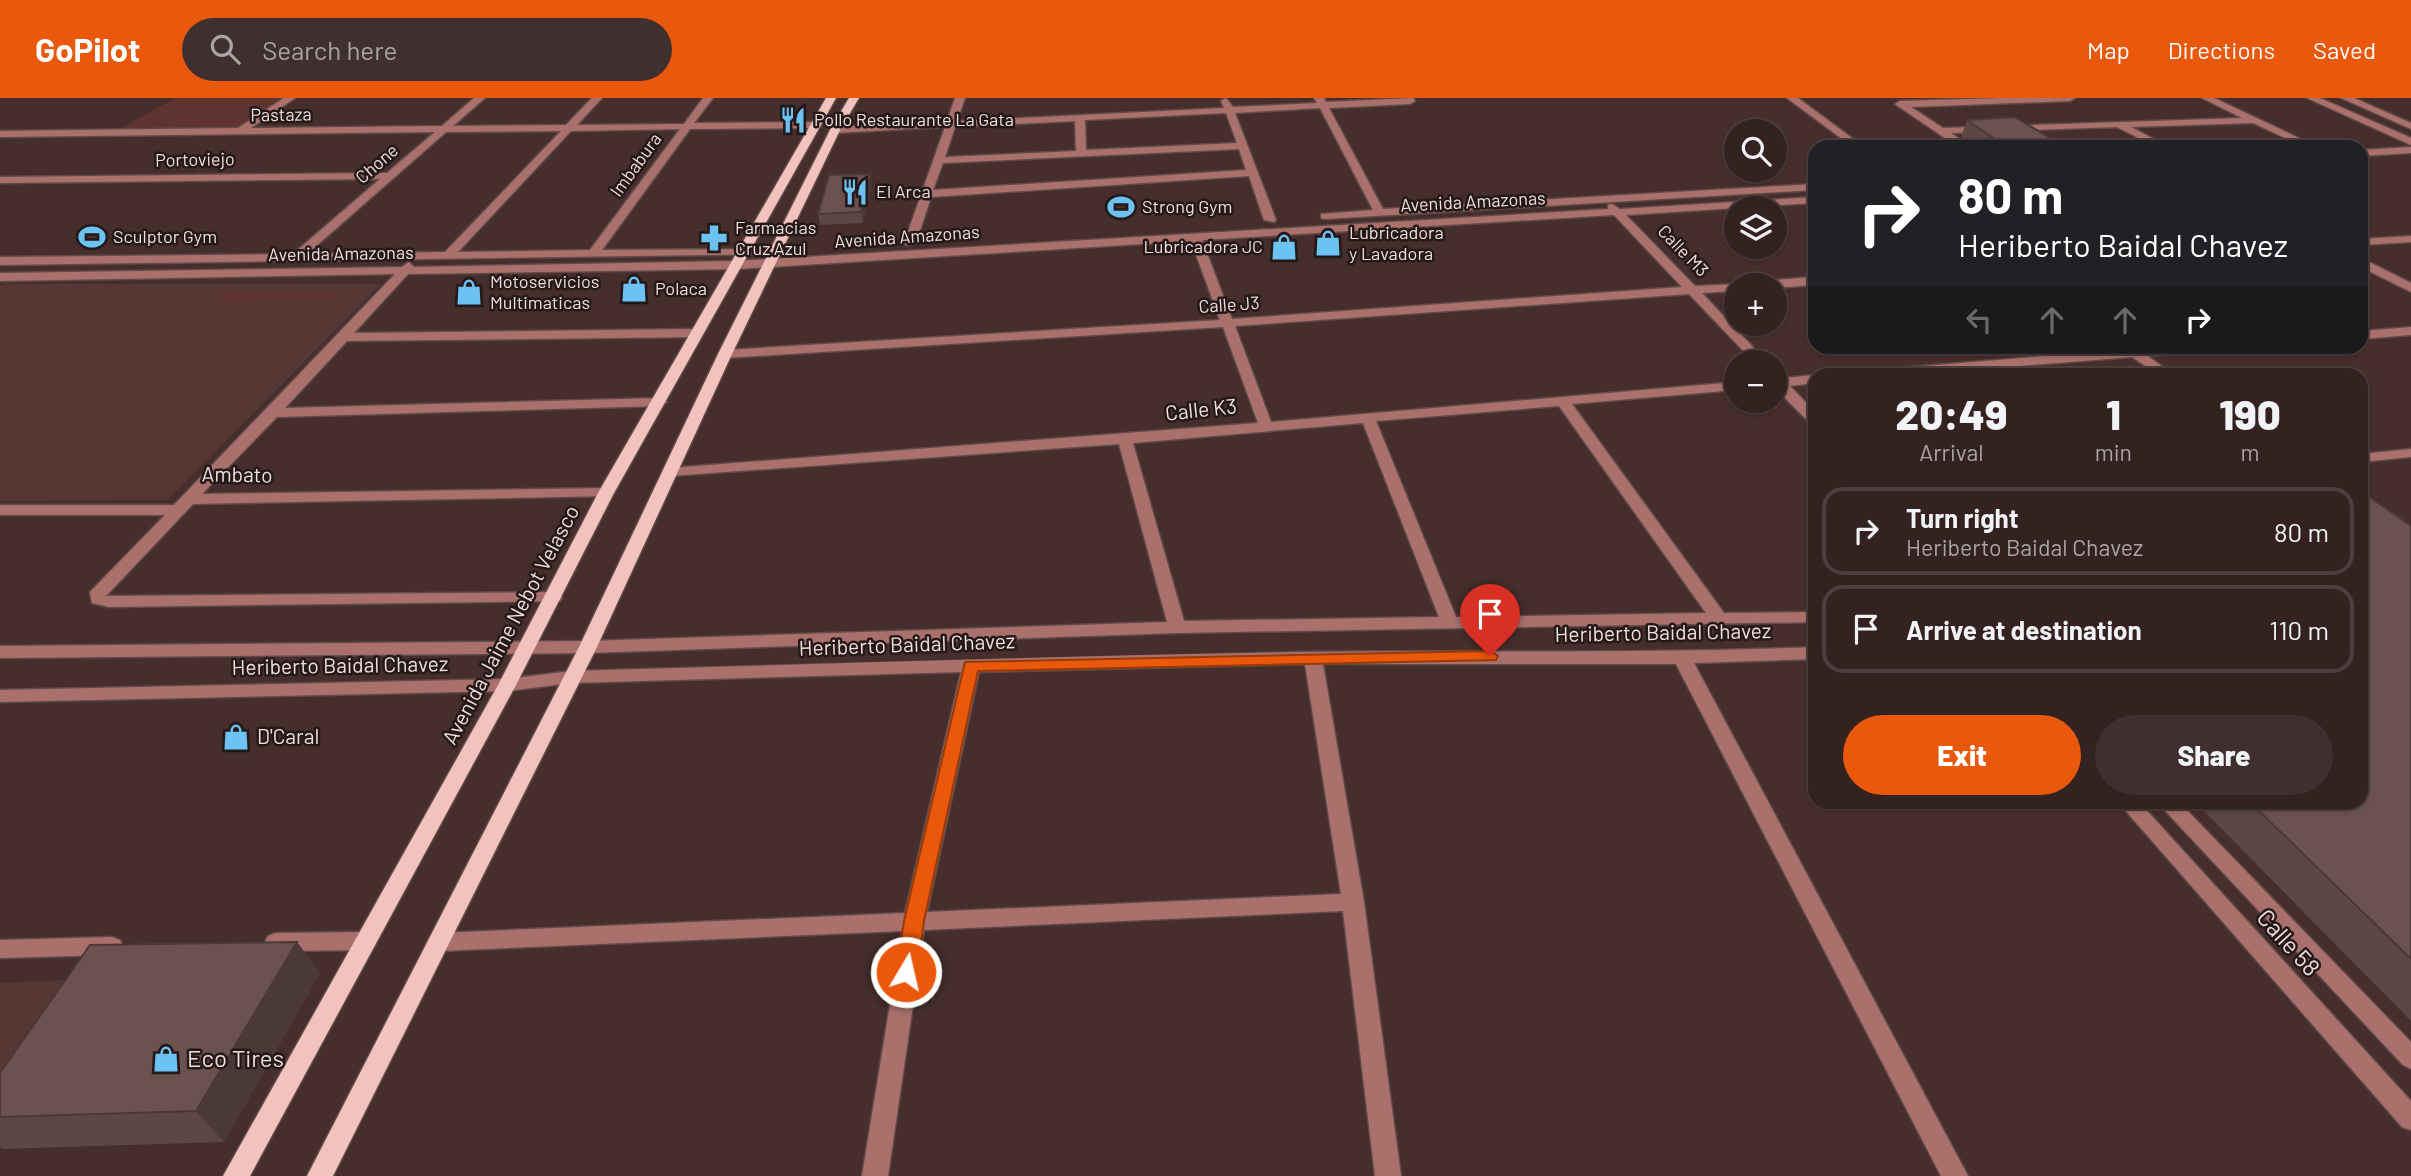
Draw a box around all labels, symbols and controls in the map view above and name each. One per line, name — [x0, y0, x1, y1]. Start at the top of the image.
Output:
search box — [182, 18, 672, 81]
text: GoPilot — [35, 29, 140, 69]
icon: search — [206, 30, 244, 68]
text: Search here — [262, 34, 397, 65]
text: Map — [2087, 35, 2130, 64]
text: Directions — [2168, 35, 2275, 64]
text: Saved — [2313, 35, 2376, 64]
street label: Pastaza — [250, 102, 312, 126]
restaurant icon: Pollo Restaurante La Gata — [778, 105, 808, 135]
place label: Pollo Restaurante La Gata — [814, 108, 1014, 130]
map controls — [1724, 119, 1787, 413]
button: search — [1724, 119, 1787, 182]
street label: Imbabura — [605, 128, 666, 201]
street label: Chone — [350, 139, 402, 188]
street label: Portoviejo — [155, 147, 235, 171]
text: 80 m — [1958, 165, 2063, 224]
icon: right — [1843, 168, 1934, 259]
restaurant icon: El Arca — [840, 177, 870, 207]
place label: El Arca — [876, 180, 931, 202]
street label: Avenida Amazonas — [1400, 186, 1546, 216]
sports icon: Strong Gym — [1106, 192, 1136, 222]
place label: Strong Gym — [1142, 195, 1233, 217]
button: layers — [1724, 196, 1787, 259]
place label: Farmacias Cruz Azul — [735, 216, 816, 259]
street label: Avenida Amazonas — [834, 220, 980, 252]
street label: Calle M3 — [1654, 220, 1714, 281]
place label: Lubricadora y Lavadora — [1349, 221, 1444, 264]
sports icon: Sculptor Gym — [77, 222, 107, 252]
pharmacy icon: Farmacias Cruz Azul — [699, 223, 729, 253]
place label: Sculptor Gym — [113, 225, 217, 247]
text: Heriberto Baidal Chavez — [1958, 225, 2288, 263]
shop icon: Lubricadora y Lavadora — [1313, 228, 1343, 258]
shop icon: Lubricadora JC — [1269, 232, 1299, 262]
place label: Lubricadora JC — [1144, 235, 1263, 257]
street label: Avenida Amazonas — [268, 241, 414, 265]
place label: Motoservicios Multimaticas — [490, 270, 600, 313]
button: + — [1724, 273, 1787, 336]
shop icon: Polaca — [619, 274, 649, 304]
shop icon: Motoservicios Multimaticas — [454, 277, 484, 307]
place label: Polaca — [655, 277, 707, 299]
street label: Calle J3 — [1198, 291, 1260, 317]
icon: left — [1960, 301, 1998, 339]
icon: ahead — [2033, 301, 2071, 339]
icon: ahead — [2106, 301, 2144, 339]
icon: right — [2179, 301, 2217, 339]
button: − — [1724, 350, 1787, 413]
text: 20:49 — [1895, 388, 2007, 438]
text: 1 — [2106, 388, 2121, 438]
text: 190 — [2219, 388, 2281, 438]
street label: Calle K3 — [1164, 392, 1238, 425]
text: Arrival — [1919, 438, 1984, 466]
text: min — [2095, 438, 2132, 466]
text: m — [2240, 438, 2260, 466]
street label: Ambato — [201, 460, 273, 487]
street label: Avenida Jaime Nebot Velasco — [436, 500, 583, 748]
text: Turn right — [1906, 502, 2019, 533]
icon: right — [1847, 512, 1885, 550]
text: 80 m — [2274, 516, 2329, 547]
text: Heriberto Baidal Chavez — [1906, 533, 2143, 561]
pin — [1460, 584, 1520, 656]
icon: arrive — [1471, 595, 1509, 633]
icon: arrive — [1847, 610, 1885, 648]
text: Arrive at destination — [1906, 614, 2142, 645]
text: 110 m — [2269, 614, 2329, 645]
street label: Heriberto Baidal Chavez — [1555, 617, 1771, 646]
street label: Heriberto Baidal Chavez — [798, 627, 1016, 660]
street label: Heriberto Baidal Chavez — [232, 650, 448, 679]
button: Exit — [1843, 715, 2081, 795]
button: Share — [2095, 715, 2333, 795]
shop icon: D'Caral — [221, 722, 251, 752]
place label: D'Caral — [257, 723, 319, 748]
street label: Calle 58 — [2252, 903, 2327, 981]
position arrow — [869, 935, 943, 1009]
place label: Eco Tires — [187, 1043, 284, 1072]
shop icon: Eco Tires — [151, 1044, 181, 1074]

